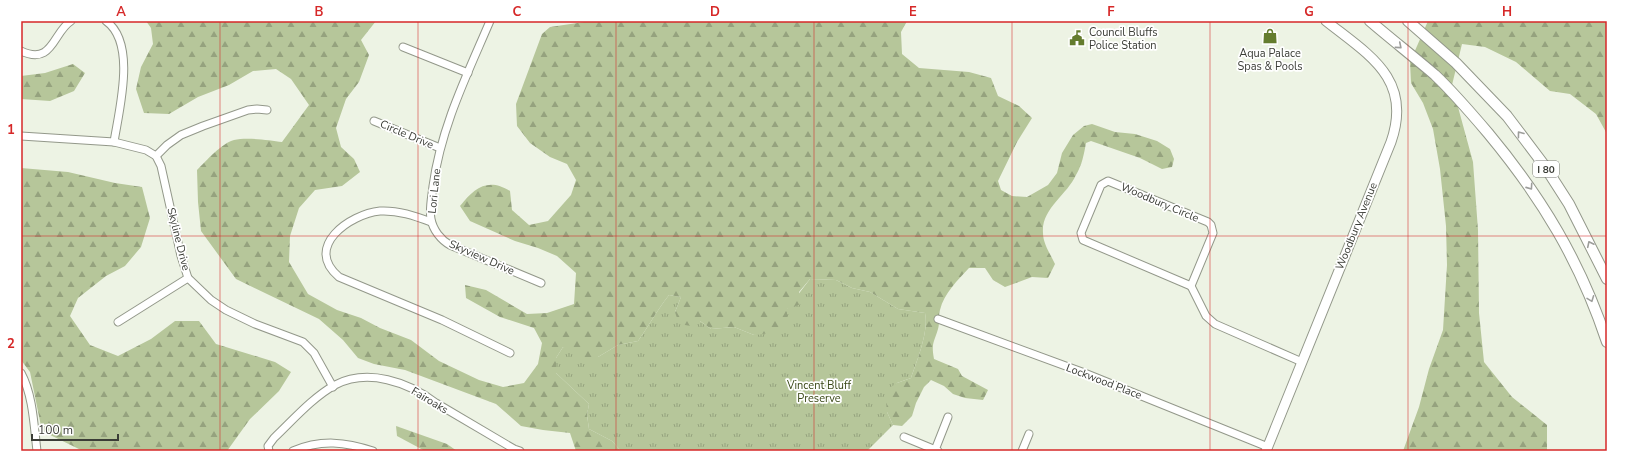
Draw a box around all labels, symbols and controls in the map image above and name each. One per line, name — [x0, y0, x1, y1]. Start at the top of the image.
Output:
text: A — [116, 3, 126, 21]
text: B — [315, 3, 324, 21]
text: C — [513, 3, 522, 21]
text: D — [710, 3, 720, 21]
text: E — [909, 3, 917, 21]
text: F — [1107, 3, 1115, 21]
text: G — [1304, 3, 1314, 21]
text: H — [1502, 3, 1512, 21]
place label: Council Bluffs Police Station — [1089, 25, 1158, 53]
shop icon: Aqua Palace Spas & Pools — [1261, 27, 1279, 45]
public building icon: Council Bluffs Police Station — [1068, 29, 1086, 47]
one-way arrow — [1395, 42, 1402, 49]
place label: Aqua Palace Spas & Pools — [1237, 46, 1303, 74]
street label: Circle Drive — [378, 116, 436, 153]
text: 1 — [7, 121, 15, 139]
one-way arrow — [1518, 132, 1525, 139]
road number: I 80 — [1533, 161, 1559, 177]
street label: Lori Lane — [425, 168, 444, 214]
street label: Woodbury Circle — [1118, 179, 1201, 226]
street label: Woodbury Avenue — [1332, 180, 1381, 272]
one-way arrow — [1525, 183, 1532, 190]
street label: Skyline Drive — [163, 206, 194, 272]
street label: Skyview Drive — [447, 236, 517, 279]
one-way arrow — [1587, 241, 1595, 248]
one-way arrow — [1586, 295, 1595, 302]
text: 2 — [7, 335, 15, 353]
street label: Lockwood Place — [1064, 360, 1144, 403]
park label: Vincent Bluff Preserve — [786, 378, 851, 406]
street label: Fairoaks — [408, 384, 451, 417]
scale bar — [32, 416, 118, 442]
text: 100 m — [38, 422, 73, 438]

